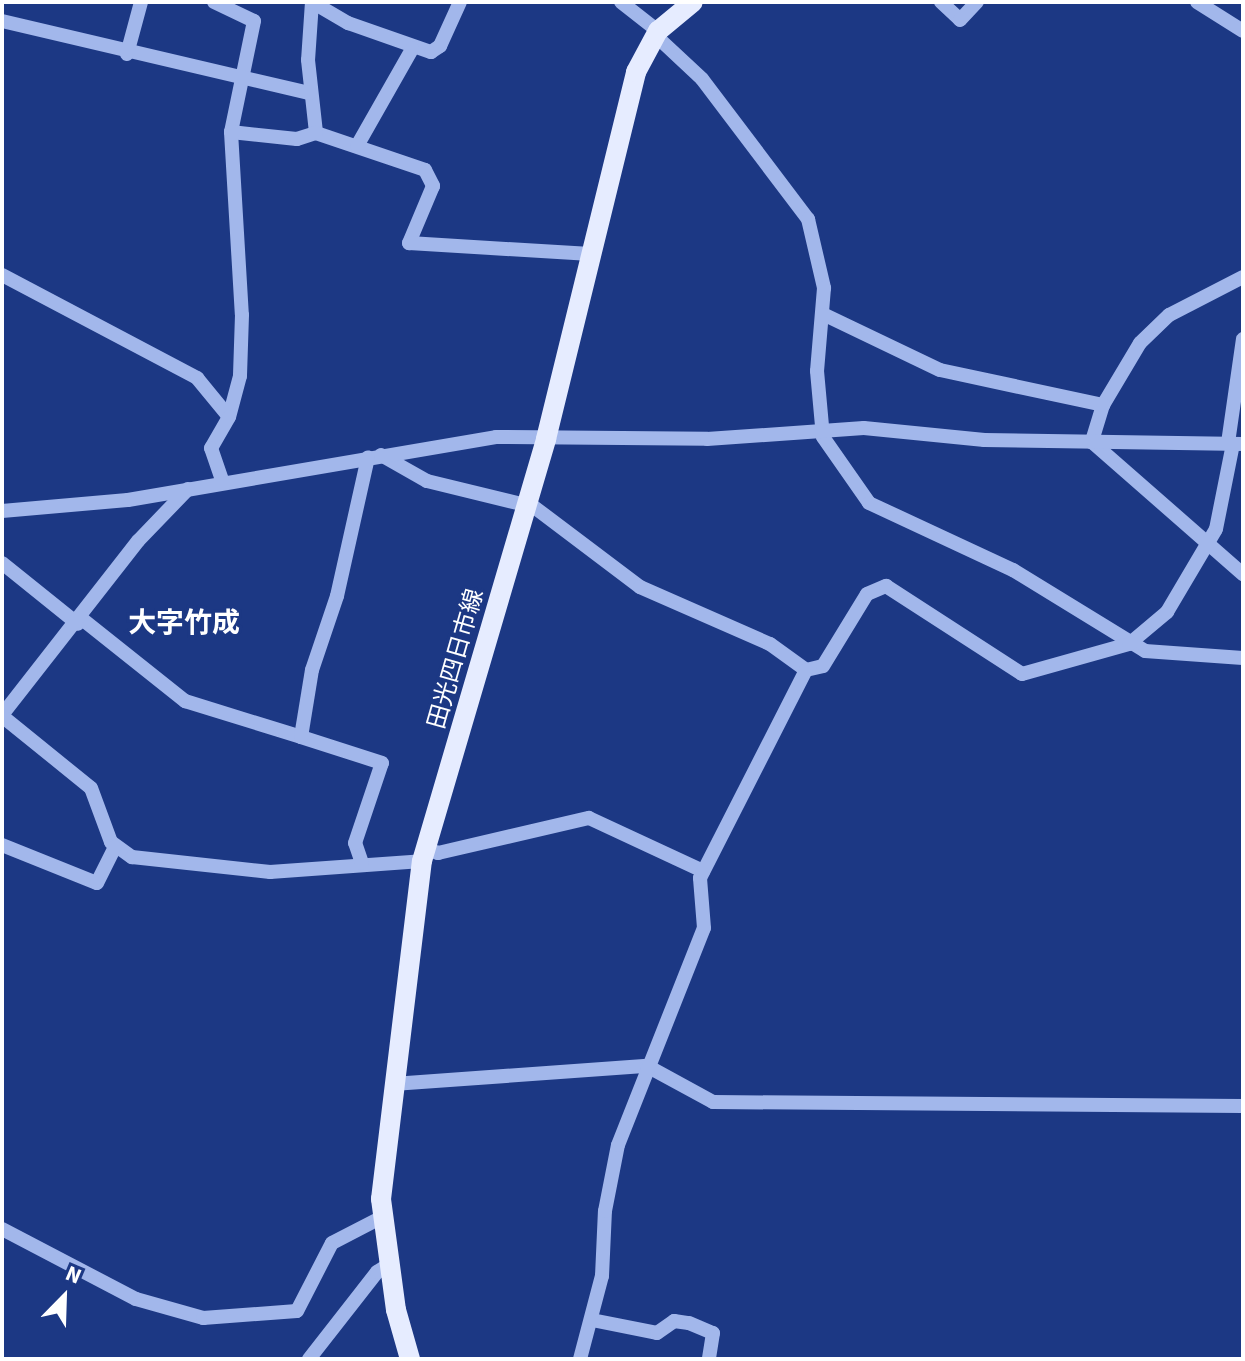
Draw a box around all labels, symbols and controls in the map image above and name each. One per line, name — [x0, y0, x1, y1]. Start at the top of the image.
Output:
street label: 田光四日市線 — [422, 586, 490, 732]
district label: 大字竹成 — [128, 606, 240, 640]
north arrow — [24, 1257, 104, 1337]
text: N — [60, 1257, 86, 1292]

